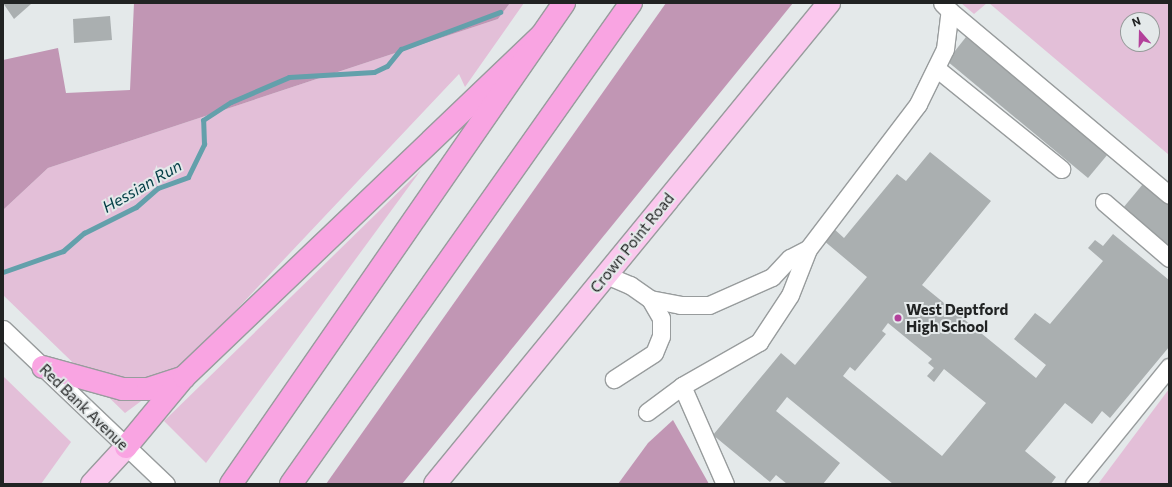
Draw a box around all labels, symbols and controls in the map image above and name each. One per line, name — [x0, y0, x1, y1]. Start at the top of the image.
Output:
north arrow — [1120, 12, 1160, 52]
text: N — [1130, 14, 1142, 29]
water label: Hessian Run — [99, 156, 185, 216]
street label: Crown Point Road — [586, 190, 678, 296]
place label: West Deptford High School — [906, 300, 1008, 335]
marker: West Deptford High School — [893, 313, 903, 323]
street label: Red Bank Avenue — [36, 360, 132, 454]

